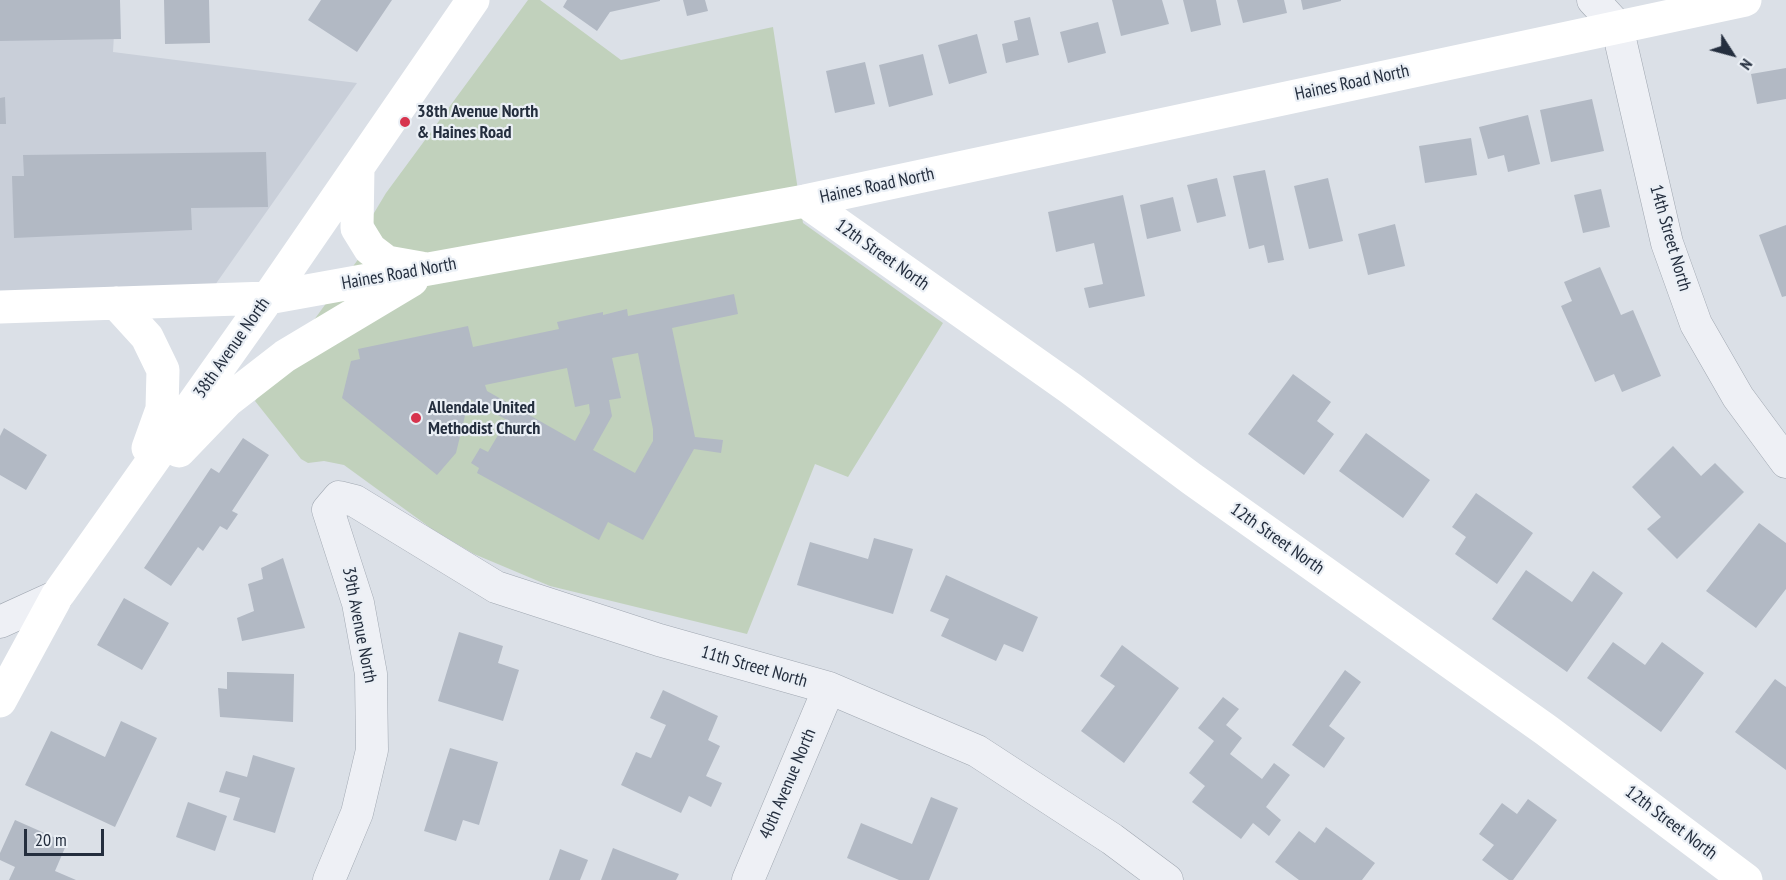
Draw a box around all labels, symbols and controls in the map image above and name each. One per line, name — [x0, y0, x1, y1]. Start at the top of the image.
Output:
north arrow — [1702, 24, 1762, 84]
text: N — [1736, 55, 1757, 74]
street label: Haines Road North — [1293, 60, 1411, 106]
place label: 38th Avenue North & Haines Road — [417, 101, 538, 144]
marker: 38th Avenue North & Haines Road — [398, 115, 412, 129]
street label: Haines Road North — [818, 163, 936, 209]
street label: 14th Street North — [1645, 182, 1695, 294]
street label: 12th Street North — [831, 215, 933, 295]
street label: Haines Road North — [340, 253, 458, 295]
street label: 38th Avenue North — [189, 294, 275, 402]
place label: Allendale United Methodist Church — [428, 397, 540, 440]
marker: Allendale United Methodist Church — [409, 411, 423, 425]
street label: 12th Street North — [1226, 499, 1328, 579]
street label: 39th Avenue North — [337, 565, 381, 685]
street label: 11th Street North — [698, 642, 810, 692]
street label: 40th Avenue North — [755, 726, 821, 842]
street label: 12th Street North — [1621, 781, 1721, 865]
scale bar — [27, 817, 106, 855]
text: 20 m — [35, 828, 67, 851]

